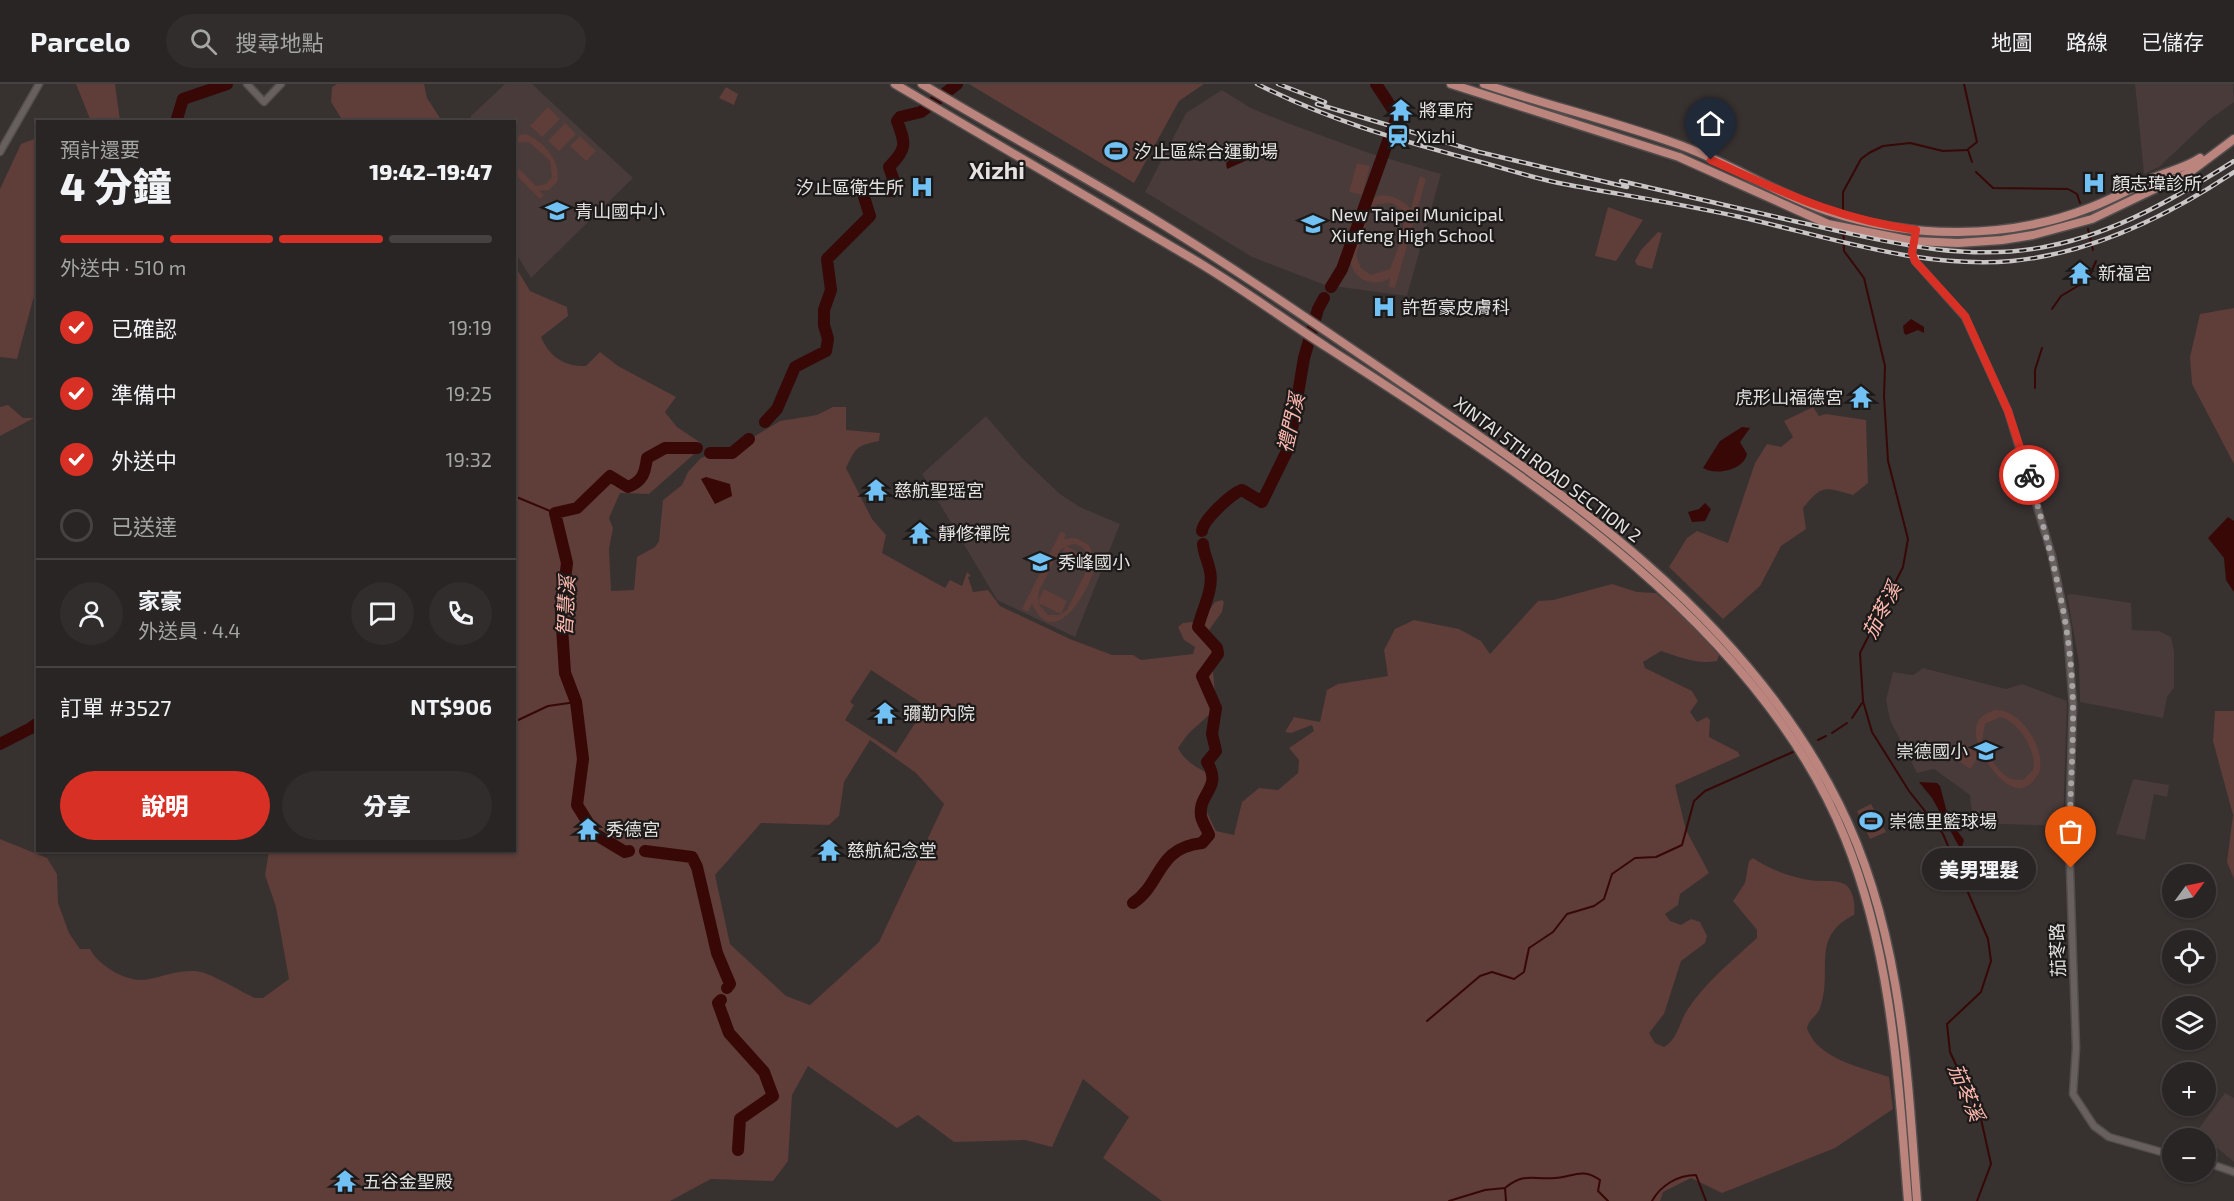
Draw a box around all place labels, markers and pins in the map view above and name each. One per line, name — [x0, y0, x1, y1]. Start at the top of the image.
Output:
temple icon: 將軍府 — [1388, 97, 1414, 123]
pin — [1685, 98, 1736, 160]
place label: 將軍府 — [1419, 99, 1473, 121]
station icon: Xizhi — [1385, 123, 1411, 149]
place label: Xizhi — [1416, 125, 1456, 147]
sports icon: 汐止區綜合運動場 — [1103, 138, 1129, 164]
place label: 汐止區綜合運動場 — [1134, 140, 1278, 162]
hospital icon: 顏志瑋診所 — [2081, 170, 2107, 196]
place label: 顏志瑋診所 — [2112, 172, 2202, 194]
hospital icon: 汐止區衛生所 — [909, 174, 935, 200]
place label: 汐止區衛生所 — [796, 176, 904, 198]
school or university icon: 青山國中小 — [544, 198, 570, 224]
place label: 青山國中小 — [575, 200, 665, 222]
place label: New Taipei Municipal Xiufeng High School — [1331, 203, 1504, 246]
school or university icon: New Taipei Municipal Xiufeng High School — [1300, 211, 1326, 237]
temple icon: 新福宮 — [2067, 260, 2093, 286]
place label: 新福宮 — [2098, 262, 2152, 284]
hospital icon: 許哲豪皮膚科 — [1371, 294, 1397, 320]
place label: 許哲豪皮膚科 — [1402, 296, 1510, 318]
temple icon: 虎形山福德宮 — [1848, 384, 1874, 410]
place label: 虎形山福德宮 — [1735, 386, 1843, 408]
temple icon: 慈航聖瑶宮 — [863, 477, 889, 503]
place label: 慈航聖瑶宮 — [894, 479, 984, 501]
temple icon: 靜修禪院 — [907, 520, 933, 546]
place label: 靜修禪院 — [938, 522, 1010, 544]
school or university icon: 秀峰國小 — [1027, 549, 1053, 575]
place label: 秀峰國小 — [1058, 551, 1130, 573]
temple icon: 彌勒內院 — [872, 700, 898, 726]
place label: 彌勒內院 — [903, 702, 975, 724]
school or university icon: 崇德國小 — [1973, 738, 1999, 764]
place label: 崇德國小 — [1896, 740, 1968, 762]
pin — [2045, 806, 2096, 868]
sports icon: 崇德里籃球場 — [1858, 808, 1884, 834]
place label: 崇德里籃球場 — [1889, 810, 1997, 832]
temple icon: 秀德宮 — [575, 816, 601, 842]
place label: 秀德宮 — [606, 818, 660, 840]
temple icon: 慈航紀念堂 — [816, 837, 842, 863]
place label: 慈航紀念堂 — [847, 839, 937, 861]
callout: 美男理髮 — [1921, 847, 2035, 889]
temple icon: 五谷金聖殿 — [332, 1168, 358, 1194]
place label: 五谷金聖殿 — [363, 1170, 453, 1192]

